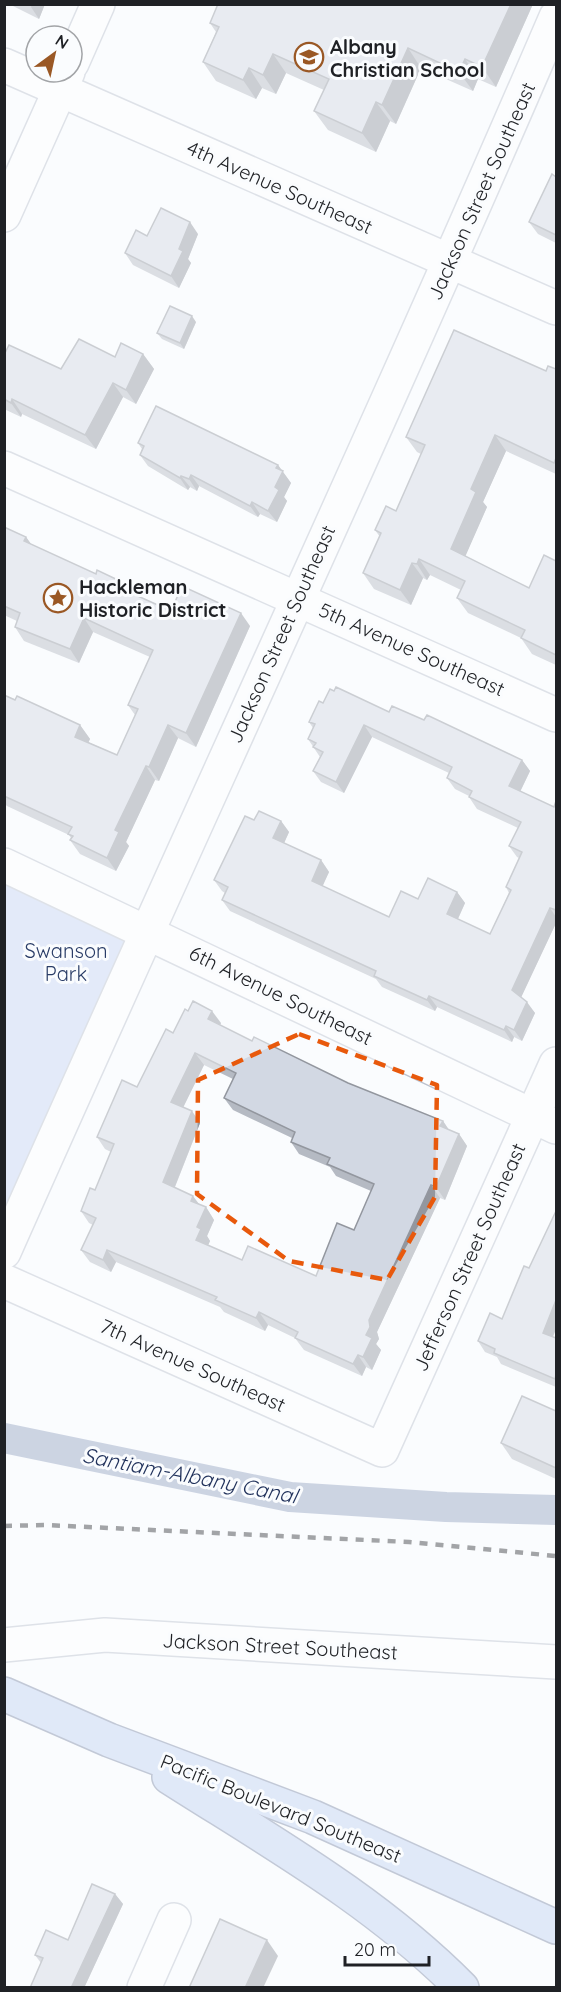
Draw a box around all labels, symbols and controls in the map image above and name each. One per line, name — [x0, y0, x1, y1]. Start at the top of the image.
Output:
north arrow — [24, 24, 84, 84]
text: N — [52, 30, 73, 53]
place label: Albany Christian School — [330, 34, 485, 82]
school or university icon: Albany Christian School — [293, 41, 325, 73]
street label: Jackson Street Southeast — [422, 78, 540, 304]
street label: 4th Avenue Southeast — [183, 135, 377, 239]
street label: Jackson Street Southeast — [222, 521, 340, 747]
place label: Hackleman Historic District — [79, 574, 227, 622]
place icon: Hackleman Historic District — [42, 582, 74, 614]
street label: 5th Avenue Southeast — [315, 597, 509, 701]
park label: Swanson Park — [24, 938, 108, 986]
street label: 6th Avenue Southeast — [185, 940, 377, 1050]
street label: Jefferson Street Southeast — [407, 1139, 531, 1375]
street label: 7th Avenue Southeast — [96, 1313, 290, 1417]
water label: Santiam-Albany Canal — [80, 1441, 302, 1509]
street label: Jackson Street Southeast — [162, 1627, 399, 1665]
street label: Pacific Boulevard Southeast — [157, 1748, 405, 1868]
scale bar — [345, 1929, 429, 1967]
text: 20 m — [354, 1938, 396, 1961]

